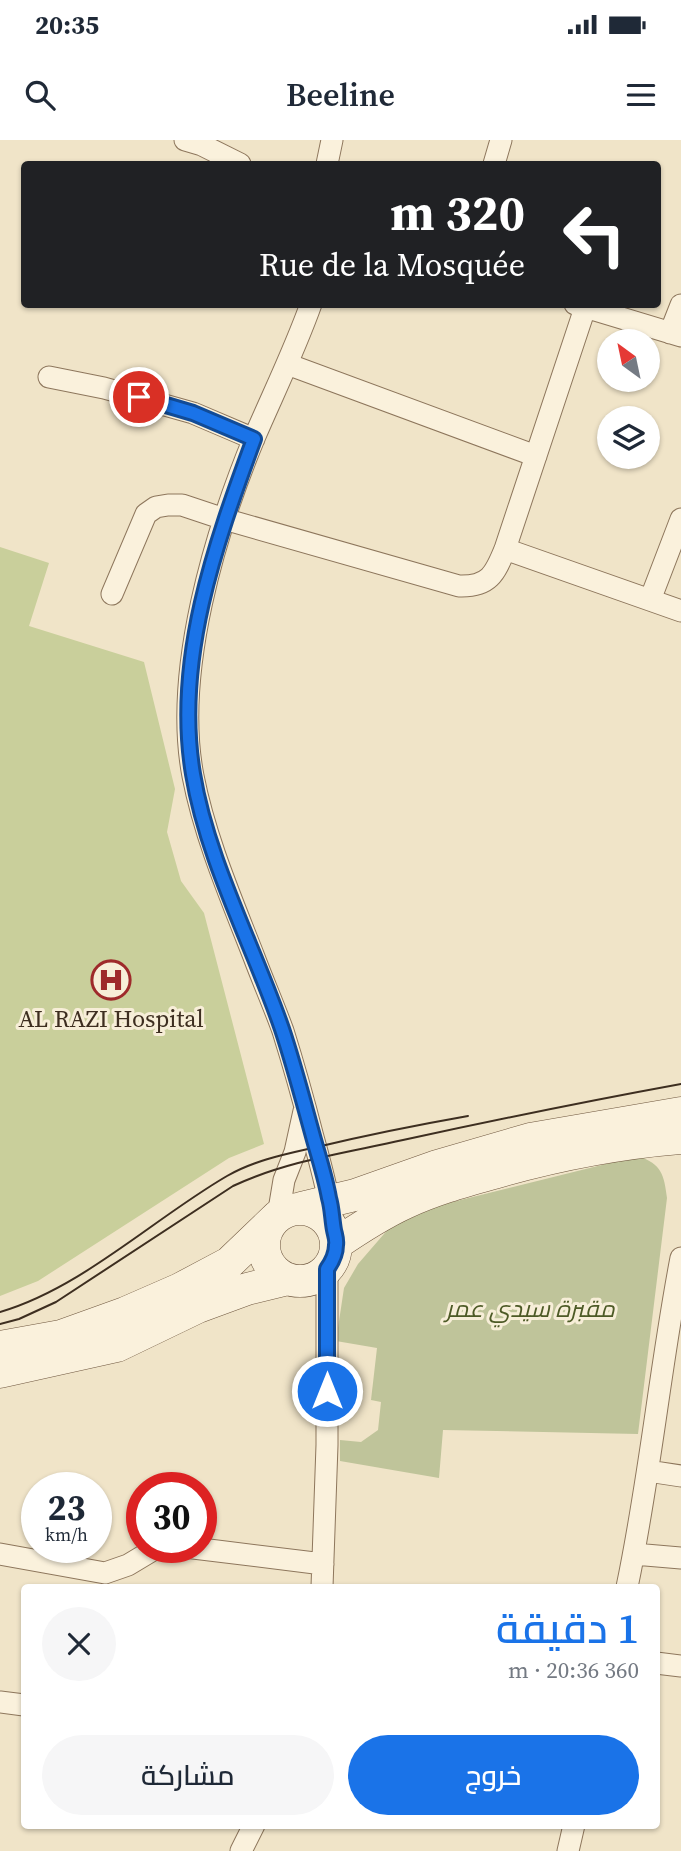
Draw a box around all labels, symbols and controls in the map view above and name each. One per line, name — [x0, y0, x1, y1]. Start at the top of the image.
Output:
text: 20:35 — [35, 7, 99, 43]
text: Beeline — [286, 73, 395, 117]
icon: search — [21, 76, 59, 114]
icon: menu — [622, 76, 660, 114]
text: 320 m — [390, 179, 525, 246]
icon: left — [549, 189, 640, 280]
text: Rue de la Mosquée — [259, 243, 525, 287]
north arrow — [597, 329, 660, 392]
map controls — [597, 329, 660, 469]
pin — [109, 367, 169, 427]
icon: arrive — [120, 378, 158, 416]
button: layers — [597, 406, 660, 469]
hospital icon: AL RAZI Hospital — [90, 959, 132, 1001]
place label: AL RAZI Hospital — [18, 1002, 204, 1035]
park label: مقبرة سيدي عمر — [442, 1292, 615, 1328]
position arrow — [290, 1354, 364, 1428]
speed limit sign: 30 — [126, 1472, 217, 1563]
text: 23 — [48, 1484, 85, 1532]
text: km/h — [45, 1522, 88, 1547]
text: 1 دقيقة — [496, 1599, 639, 1657]
button: close — [42, 1607, 116, 1681]
text: 360 m · 20:36 — [508, 1654, 639, 1686]
button: مشاركة — [42, 1735, 334, 1815]
button: خروج — [348, 1735, 639, 1815]

